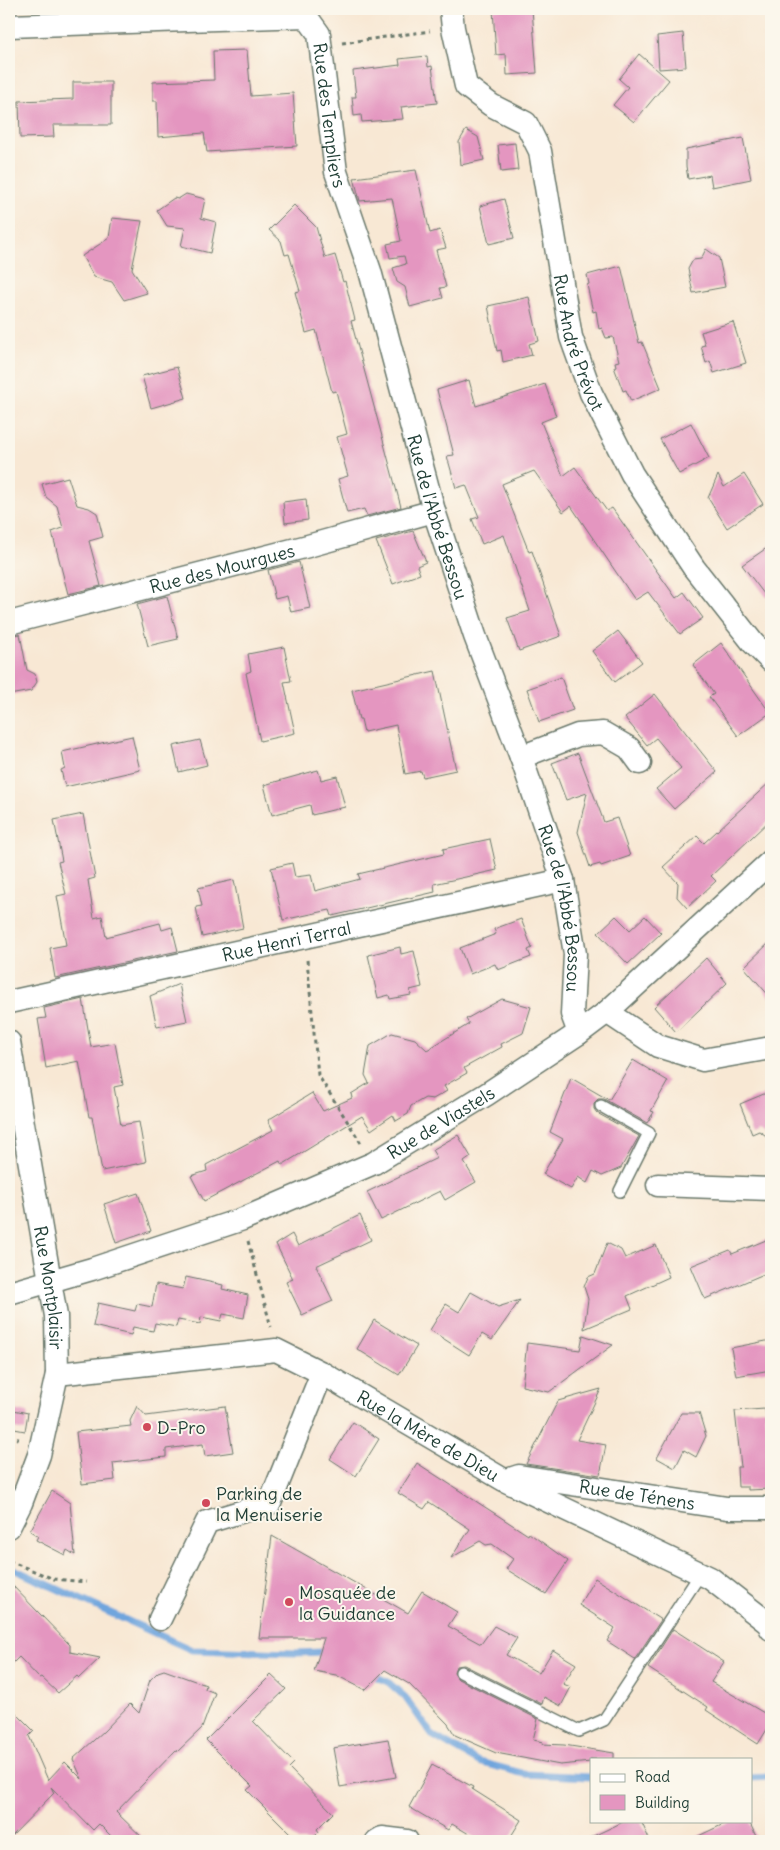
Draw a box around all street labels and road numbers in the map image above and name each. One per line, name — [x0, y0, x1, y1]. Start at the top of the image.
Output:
street label: Rue des Templiers — [309, 41, 352, 190]
street label: Rue André Prévot — [549, 272, 609, 414]
street label: Rue de l'Abbé Bessou — [403, 432, 474, 602]
street label: Rue des Mourgues — [147, 538, 297, 598]
street label: Rue de l'Abbé Bessou — [533, 821, 587, 993]
street label: Rue Henri Terral — [220, 916, 353, 966]
street label: Rue de Viastels — [383, 1081, 499, 1164]
street label: Rue Montplaisir — [29, 1224, 68, 1350]
street label: Rue la Mère de Dieu — [353, 1385, 503, 1486]
street label: Rue de Ténens — [578, 1474, 697, 1514]

